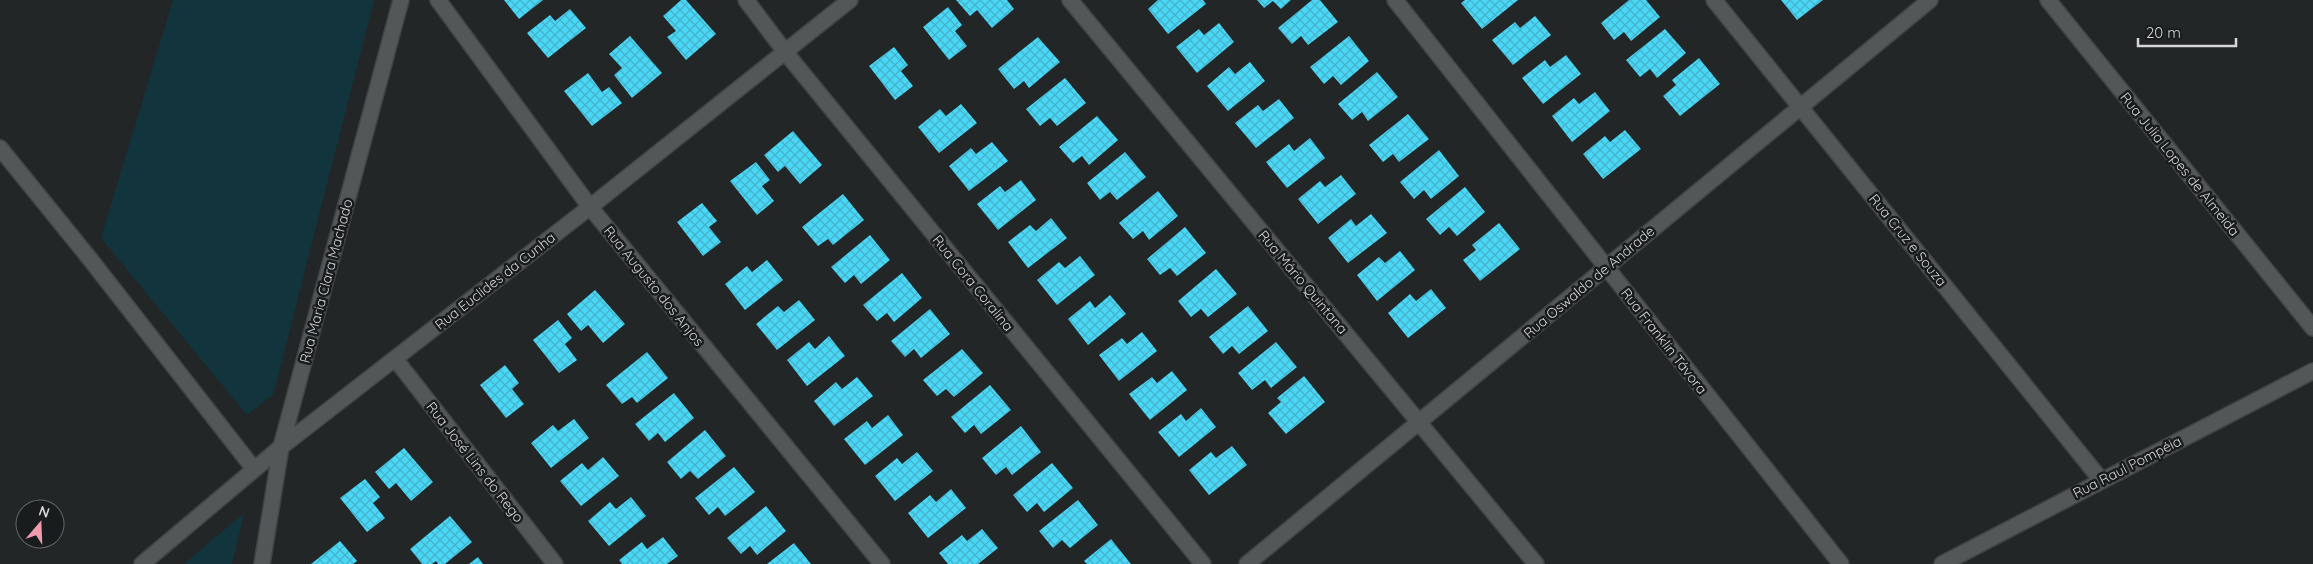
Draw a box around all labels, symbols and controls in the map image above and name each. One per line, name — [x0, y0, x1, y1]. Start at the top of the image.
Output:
scale bar — [2138, 15, 2236, 47]
text: 20 m — [2146, 23, 2181, 42]
street label: Rua Julia Lopes de Almeida — [2116, 88, 2244, 240]
street label: Rua Cruz e Souza — [1865, 190, 1951, 290]
street label: Rua Maria Clara Machado — [295, 197, 357, 365]
street label: Rua Augusto dos Anjos — [600, 222, 708, 350]
street label: Rua Oswaldo de Andrade — [1520, 222, 1658, 342]
street label: Rua Mário Quintana — [1254, 226, 1352, 338]
street label: Rua Euclides da Cunha — [431, 228, 559, 334]
street label: Rua Cora Coralina — [929, 231, 1017, 335]
street label: Rua Franklin Távora — [1617, 284, 1711, 398]
street label: Rua José Lins do Rego — [422, 398, 528, 526]
street label: Rua Raul Pompéia — [2070, 432, 2184, 502]
north arrow — [15, 499, 65, 549]
text: N — [36, 502, 52, 522]

